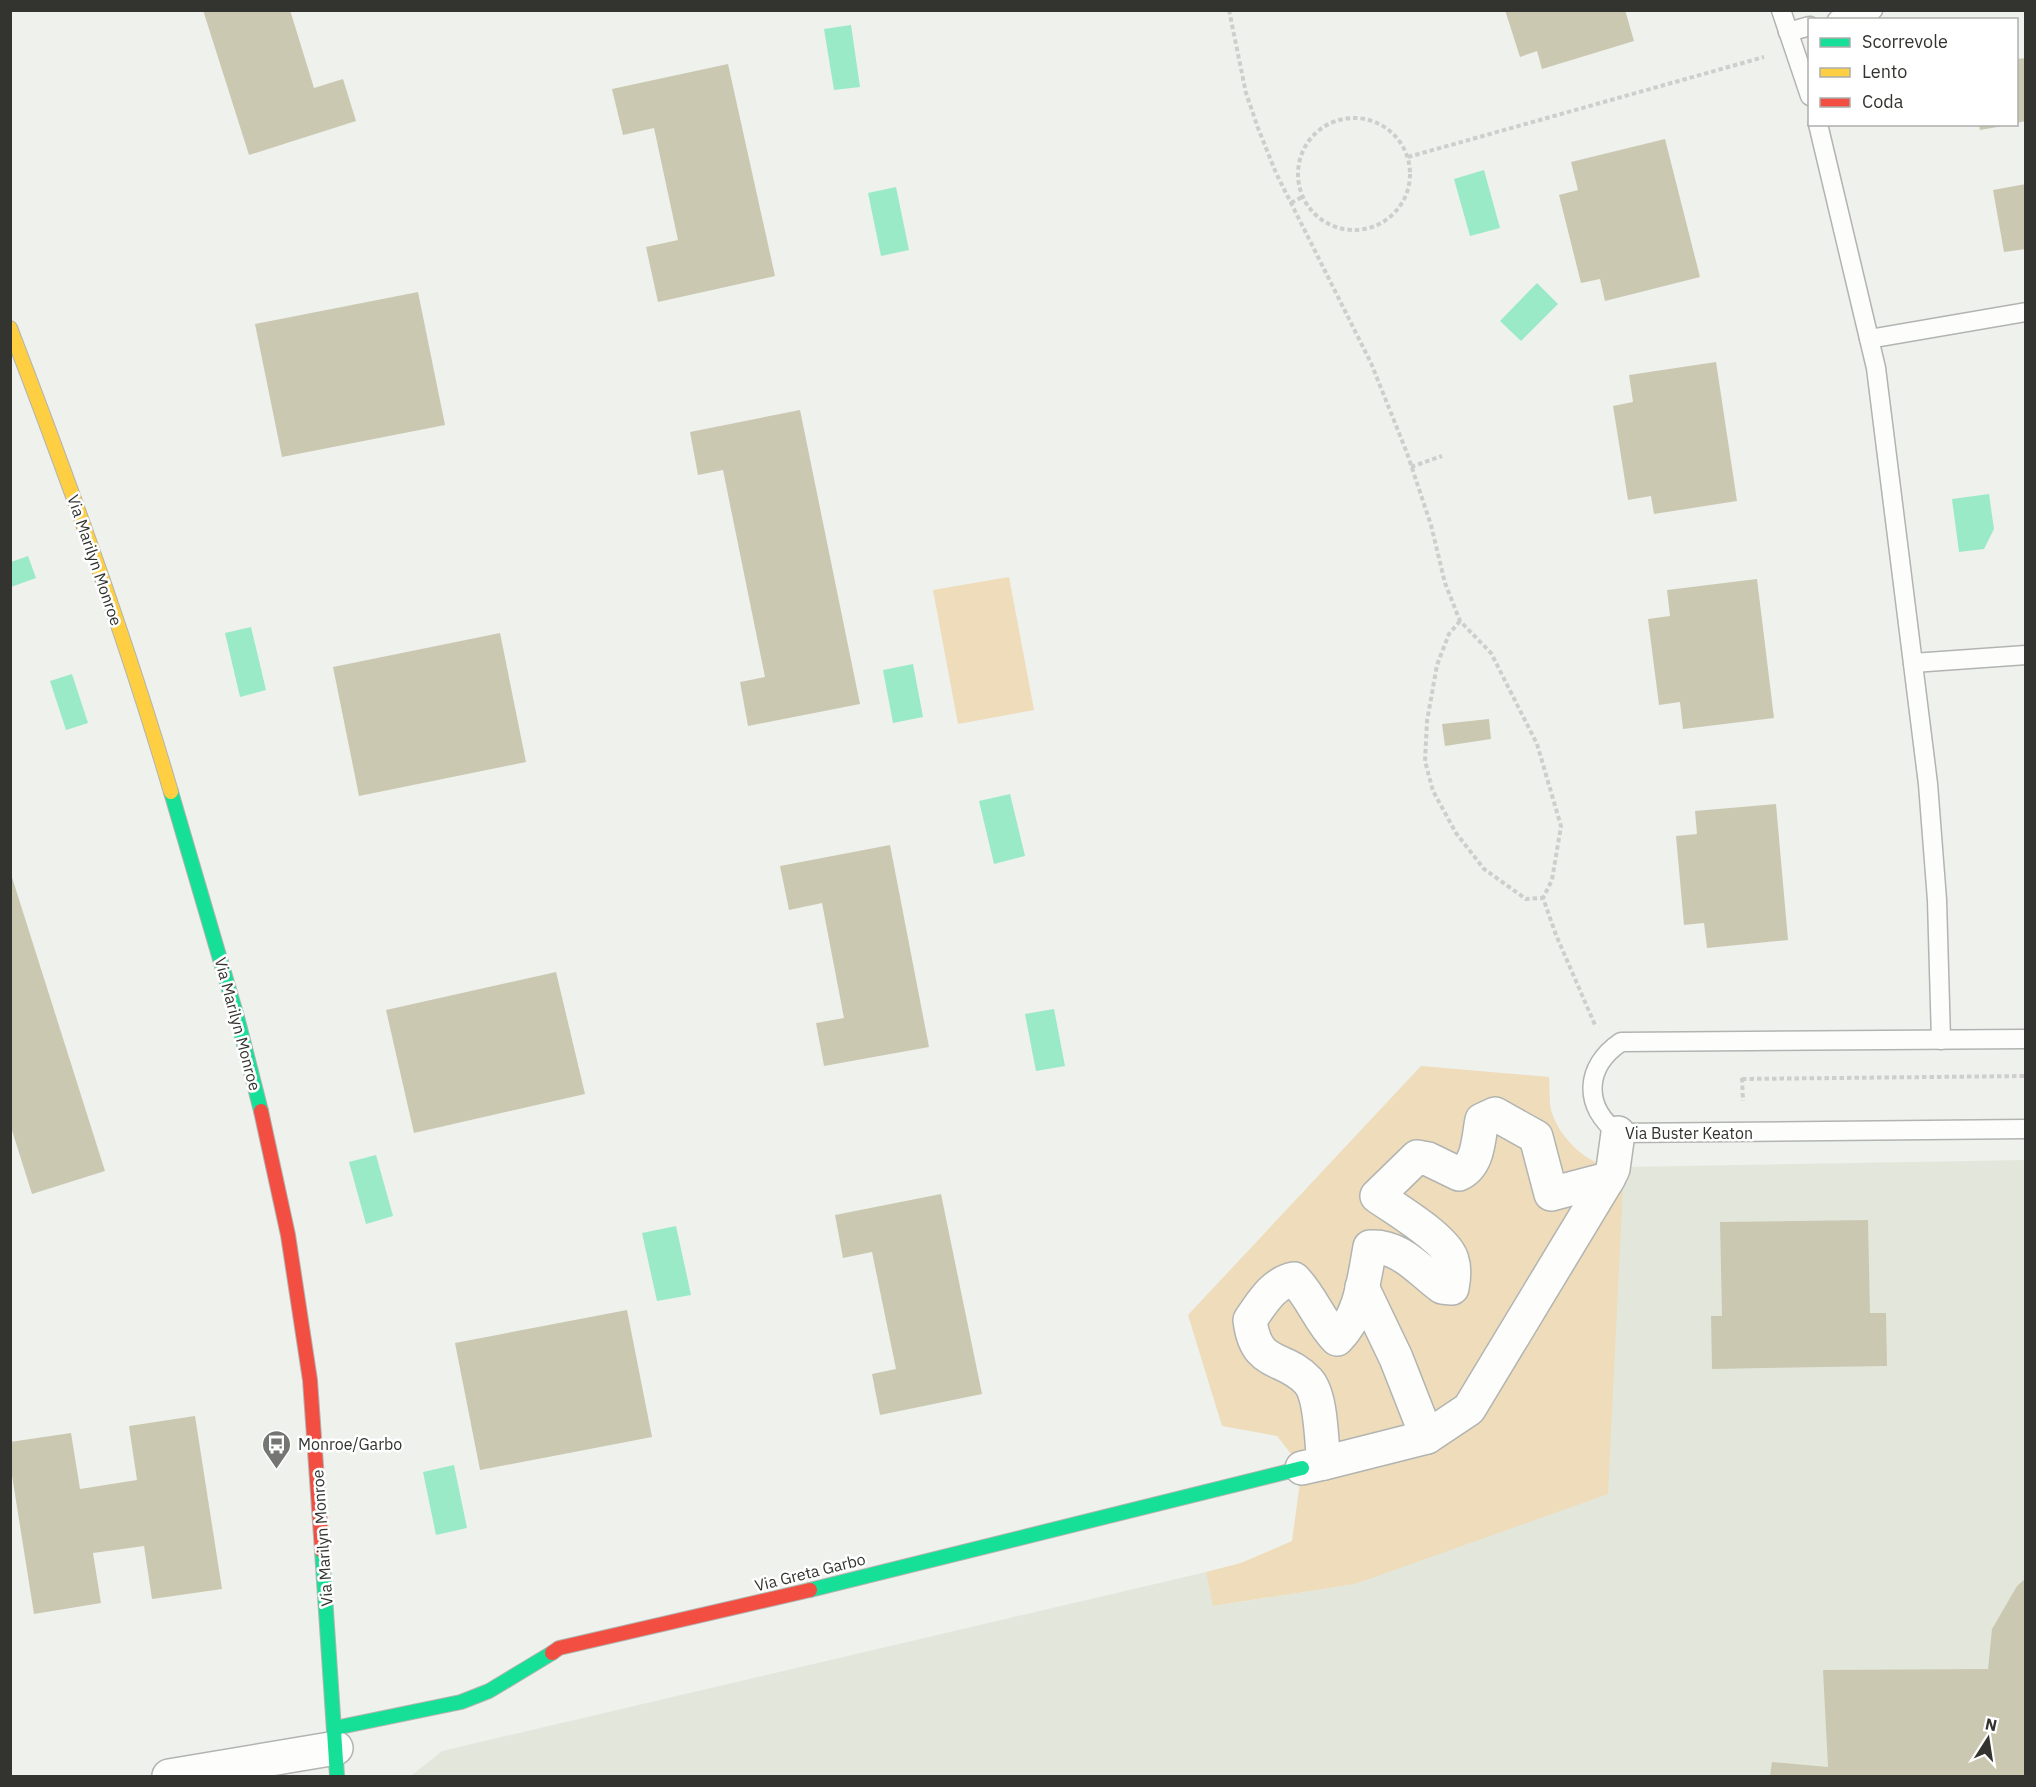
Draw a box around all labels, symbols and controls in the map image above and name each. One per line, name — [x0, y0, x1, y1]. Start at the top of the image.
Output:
legend — [1808, 18, 2018, 126]
text: Scorrevole — [1862, 30, 1948, 53]
text: Lento — [1862, 60, 1907, 83]
text: Coda — [1862, 90, 1904, 113]
street label: Via Marilyn Monroe — [63, 492, 127, 628]
street label: Via Marilyn Monroe — [211, 955, 265, 1093]
street label: Via Buster Keaton — [1625, 1123, 1753, 1143]
bus stop icon: Monroe/Garbo — [261, 1428, 293, 1470]
place label: Monroe/Garbo — [298, 1434, 402, 1454]
street label: Via Marilyn Monroe — [307, 1469, 337, 1607]
street label: Via Greta Garbo — [753, 1549, 868, 1595]
north arrow — [1958, 1709, 2018, 1769]
text: N — [1983, 1713, 1999, 1735]

